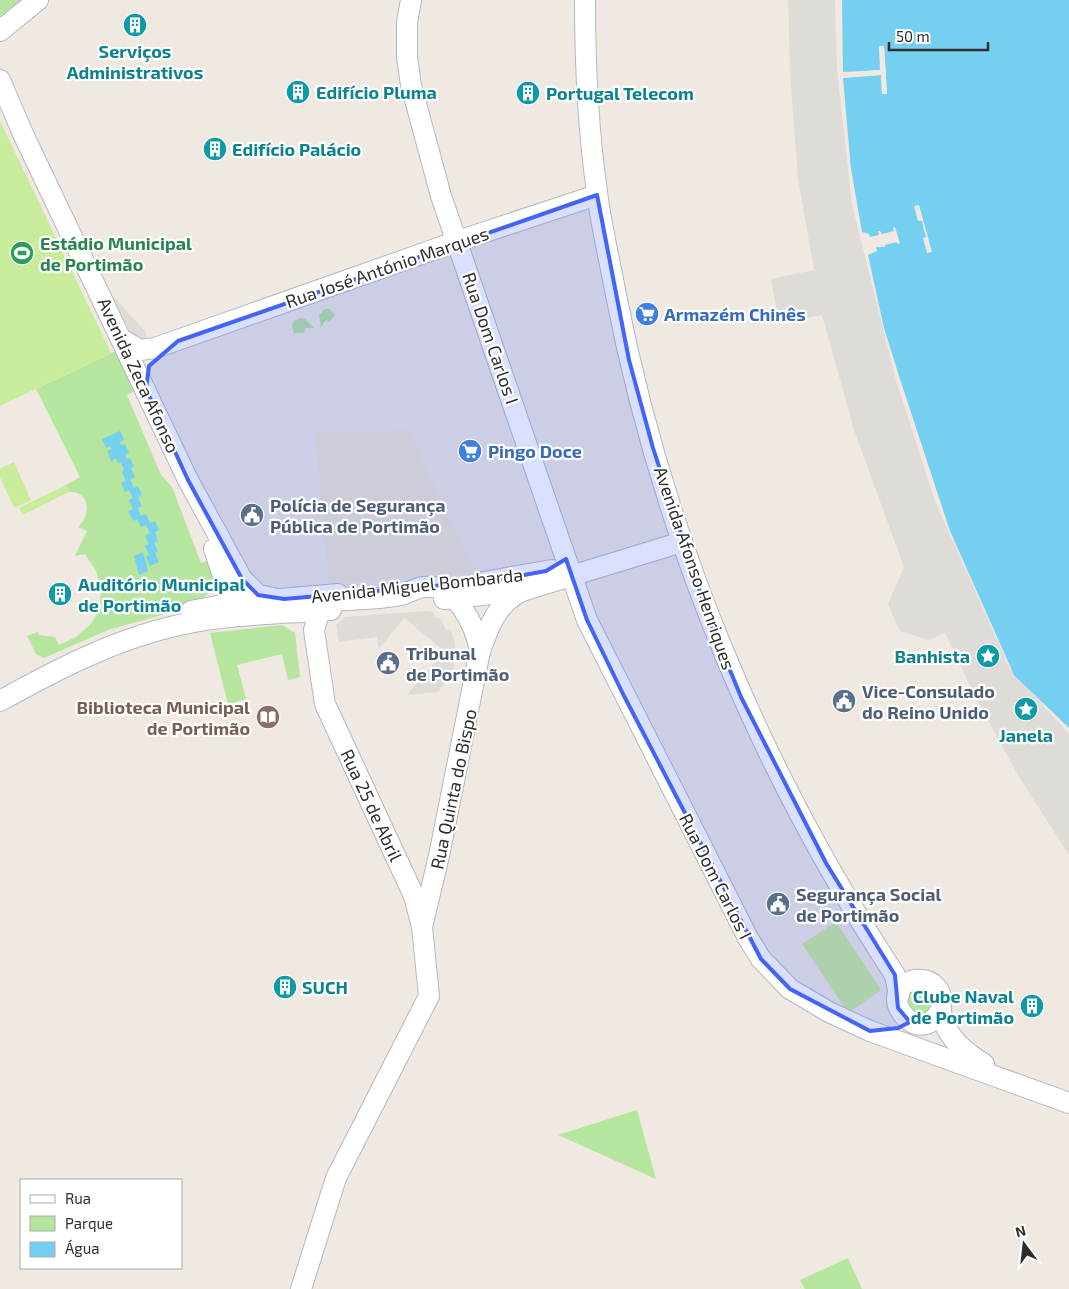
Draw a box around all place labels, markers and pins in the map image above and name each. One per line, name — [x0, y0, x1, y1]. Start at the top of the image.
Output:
building icon: Serviços Administrativos — [122, 12, 148, 38]
place label: Serviços Administrativos — [67, 40, 203, 83]
building icon: Edifício Pluma — [285, 79, 311, 105]
building icon: Portugal Telecom — [515, 80, 541, 106]
place label: Edifício Pluma — [316, 81, 437, 103]
place label: Portugal Telecom — [546, 82, 694, 104]
building icon: Edifício Palácio — [202, 136, 228, 162]
place label: Edifício Palácio — [232, 138, 361, 160]
place label: Estádio Municipal de Portimão — [40, 232, 192, 275]
sports icon: Estádio Municipal de Portimão — [9, 240, 35, 266]
supermarket icon: Armazém Chinês — [634, 301, 660, 327]
place label: Armazém Chinês — [664, 303, 806, 325]
supermarket icon: Pingo Doce — [457, 438, 483, 464]
place label: Pingo Doce — [488, 440, 582, 462]
place label: Polícia de Segurança Pública de Portimão — [270, 494, 446, 537]
public building icon: Polícia de Segurança Pública de Portimão — [239, 502, 265, 528]
place label: Auditório Municipal de Portimão — [78, 573, 245, 616]
building icon: Auditório Municipal de Portimão — [47, 581, 73, 607]
place label: Tribunal de Portimão — [406, 642, 509, 685]
place icon: Banhista — [975, 643, 1001, 669]
place label: Banhista — [894, 645, 970, 667]
public building icon: Tribunal de Portimão — [375, 650, 401, 676]
place label: Vice-Consulado do Reino Unido — [862, 680, 995, 723]
public building icon: Vice-Consulado do Reino Unido — [831, 688, 857, 714]
place label: Biblioteca Municipal de Portimão — [77, 696, 250, 739]
place icon: Janela — [1013, 696, 1039, 722]
library icon: Biblioteca Municipal de Portimão — [255, 704, 281, 730]
place label: Janela — [999, 724, 1053, 746]
place label: Segurança Social de Portimão — [796, 883, 941, 926]
public building icon: Segurança Social de Portimão — [765, 891, 791, 917]
building icon: SUCH — [272, 974, 298, 1000]
place label: SUCH — [302, 976, 348, 998]
place label: Clube Naval de Portimão — [911, 985, 1014, 1028]
building icon: Clube Naval de Portimão — [1019, 993, 1045, 1019]

